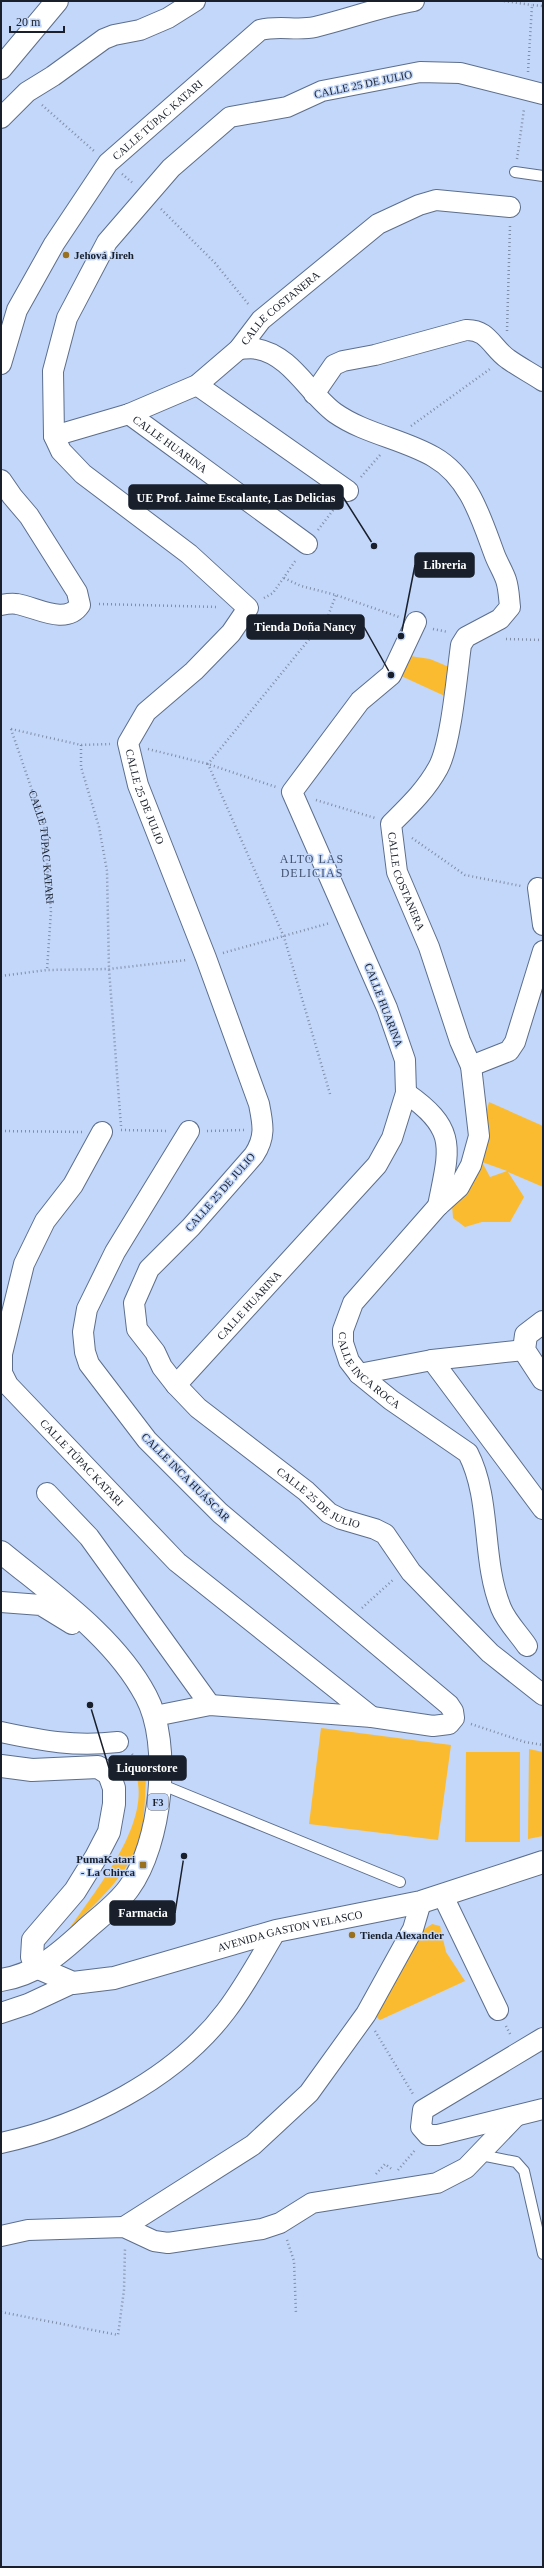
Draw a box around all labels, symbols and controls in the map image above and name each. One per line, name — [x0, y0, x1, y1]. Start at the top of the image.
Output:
scale bar — [10, 8, 64, 34]
text: 20 m — [16, 15, 41, 29]
street label: CALLE 25 DE JULIO — [313, 68, 413, 100]
street label: CALLE TÚPAC KATARI — [110, 77, 205, 162]
place label: Jehová Jireh — [74, 249, 134, 261]
marker: Jehová Jireh — [61, 250, 71, 260]
street label: CALLE COSTANERA — [238, 268, 322, 347]
street label: CALLE HUARINA — [131, 413, 210, 475]
callout: UE Prof. Jaime Escalante, Las Delicias — [129, 485, 343, 509]
text: UE Prof. Jaime Escalante, Las Delicias — [137, 491, 336, 505]
callout: Libreria — [415, 553, 474, 577]
text: Libreria — [423, 558, 467, 572]
callout: Tienda Doña Nancy — [247, 615, 364, 639]
text: Tienda Doña Nancy — [254, 620, 356, 634]
street label: CALLE 25 DE JULIO — [124, 748, 167, 846]
street label: CALLE TÚPAC KATARI — [27, 789, 56, 905]
street label: CALLE COSTANERA — [386, 831, 427, 932]
district label: ALTO LAS DELICIAS — [280, 852, 344, 880]
street label: CALLE HUARINA — [362, 961, 406, 1049]
street label: CALLE 25 DE JULIO — [183, 1150, 257, 1234]
street label: CALLE HUARINA — [214, 1268, 283, 1342]
street label: CALLE INCA ROCA — [336, 1332, 403, 1411]
street label: CALLE TÚPAC KATARI — [38, 1417, 126, 1509]
street label: CALLE INCA HUÁSCAR — [139, 1430, 233, 1524]
street label: CALLE 25 DE JULIO — [274, 1465, 362, 1530]
callout: Liquorstore — [109, 1756, 186, 1780]
text: Liquorstore — [116, 1761, 178, 1775]
road number: F3 — [148, 1794, 168, 1810]
place label: PumaKatari - La Chirca — [76, 1853, 135, 1878]
marker: PumaKatari - La Chirca — [138, 1860, 148, 1870]
callout: Farmacia — [110, 1901, 175, 1925]
text: Farmacia — [118, 1906, 168, 1920]
street label: AVENIDA GASTON VELASCO — [216, 1908, 363, 1954]
place label: Tienda Alexander — [360, 1929, 444, 1941]
marker: Tienda Alexander — [347, 1930, 357, 1940]

